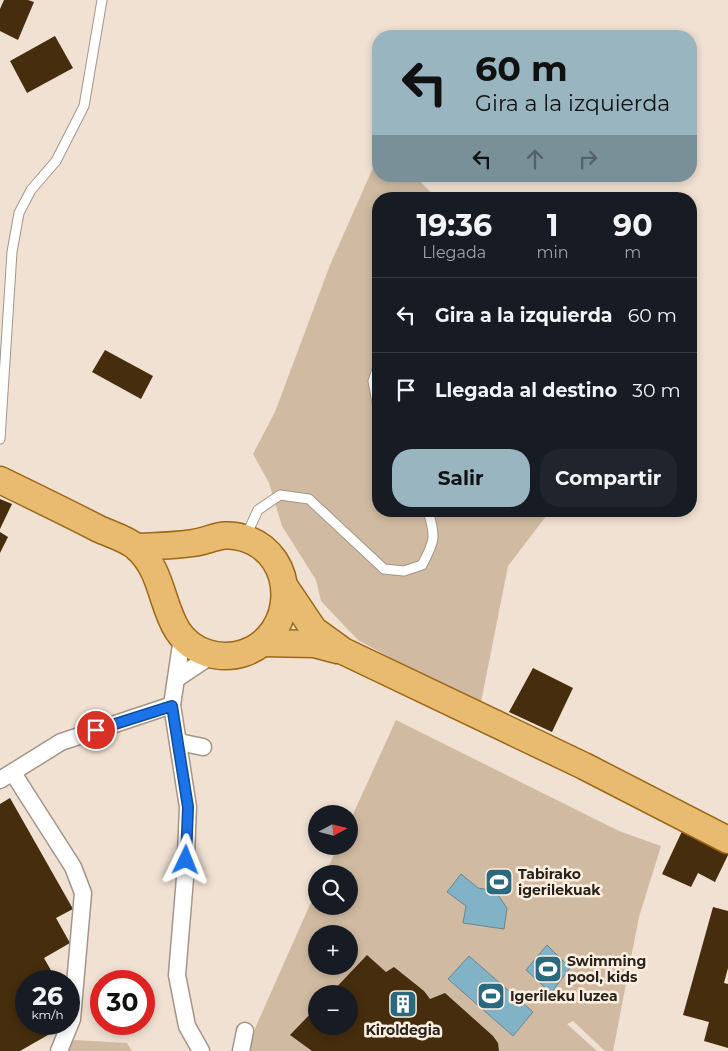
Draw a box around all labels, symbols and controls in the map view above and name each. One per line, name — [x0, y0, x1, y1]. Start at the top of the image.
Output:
text: 60 m — [475, 47, 568, 90]
icon: left — [392, 50, 457, 115]
text: Gira a la izquierda — [475, 90, 670, 117]
icon: left — [468, 145, 496, 173]
icon: ahead — [521, 145, 549, 173]
icon: right — [574, 145, 602, 173]
text: 19:36 — [416, 207, 492, 244]
text: 1 — [547, 207, 558, 244]
text: 90 — [613, 207, 653, 244]
text: Llegada — [422, 243, 486, 262]
text: min — [536, 243, 569, 262]
text: m — [624, 243, 641, 262]
icon: left — [392, 301, 420, 329]
text: Gira a la izquierda — [435, 304, 613, 327]
text: 60 m — [628, 304, 677, 327]
icon: arrive — [392, 376, 420, 404]
text: Llegada al destino — [435, 379, 617, 402]
text: 30 m — [632, 379, 681, 402]
button: Salir — [392, 449, 530, 507]
button: Compartir — [540, 449, 677, 507]
pin — [75, 709, 117, 751]
icon: arrive — [82, 716, 110, 744]
north arrow — [308, 805, 358, 855]
map controls — [308, 805, 358, 1035]
position arrow — [159, 833, 211, 885]
button: search — [308, 865, 358, 915]
place label: Tabirako igerilekuak — [518, 865, 601, 899]
sports icon: Tabirako igerilekuak — [484, 867, 514, 897]
button: + — [308, 925, 358, 975]
place label: Swimming pool, kids — [567, 952, 646, 986]
sports icon: Swimming pool, kids — [533, 954, 563, 984]
speed limit sign: 30 — [90, 970, 155, 1035]
text: 26 — [32, 981, 63, 1011]
sports icon: Igerileku luzea — [476, 981, 506, 1011]
button: − — [308, 985, 358, 1035]
place label: Igerileku luzea — [510, 987, 618, 1005]
building icon: Kiroldegia — [388, 989, 418, 1019]
text: km/h — [31, 1007, 64, 1022]
place label: Kiroldegia — [365, 1021, 441, 1039]

